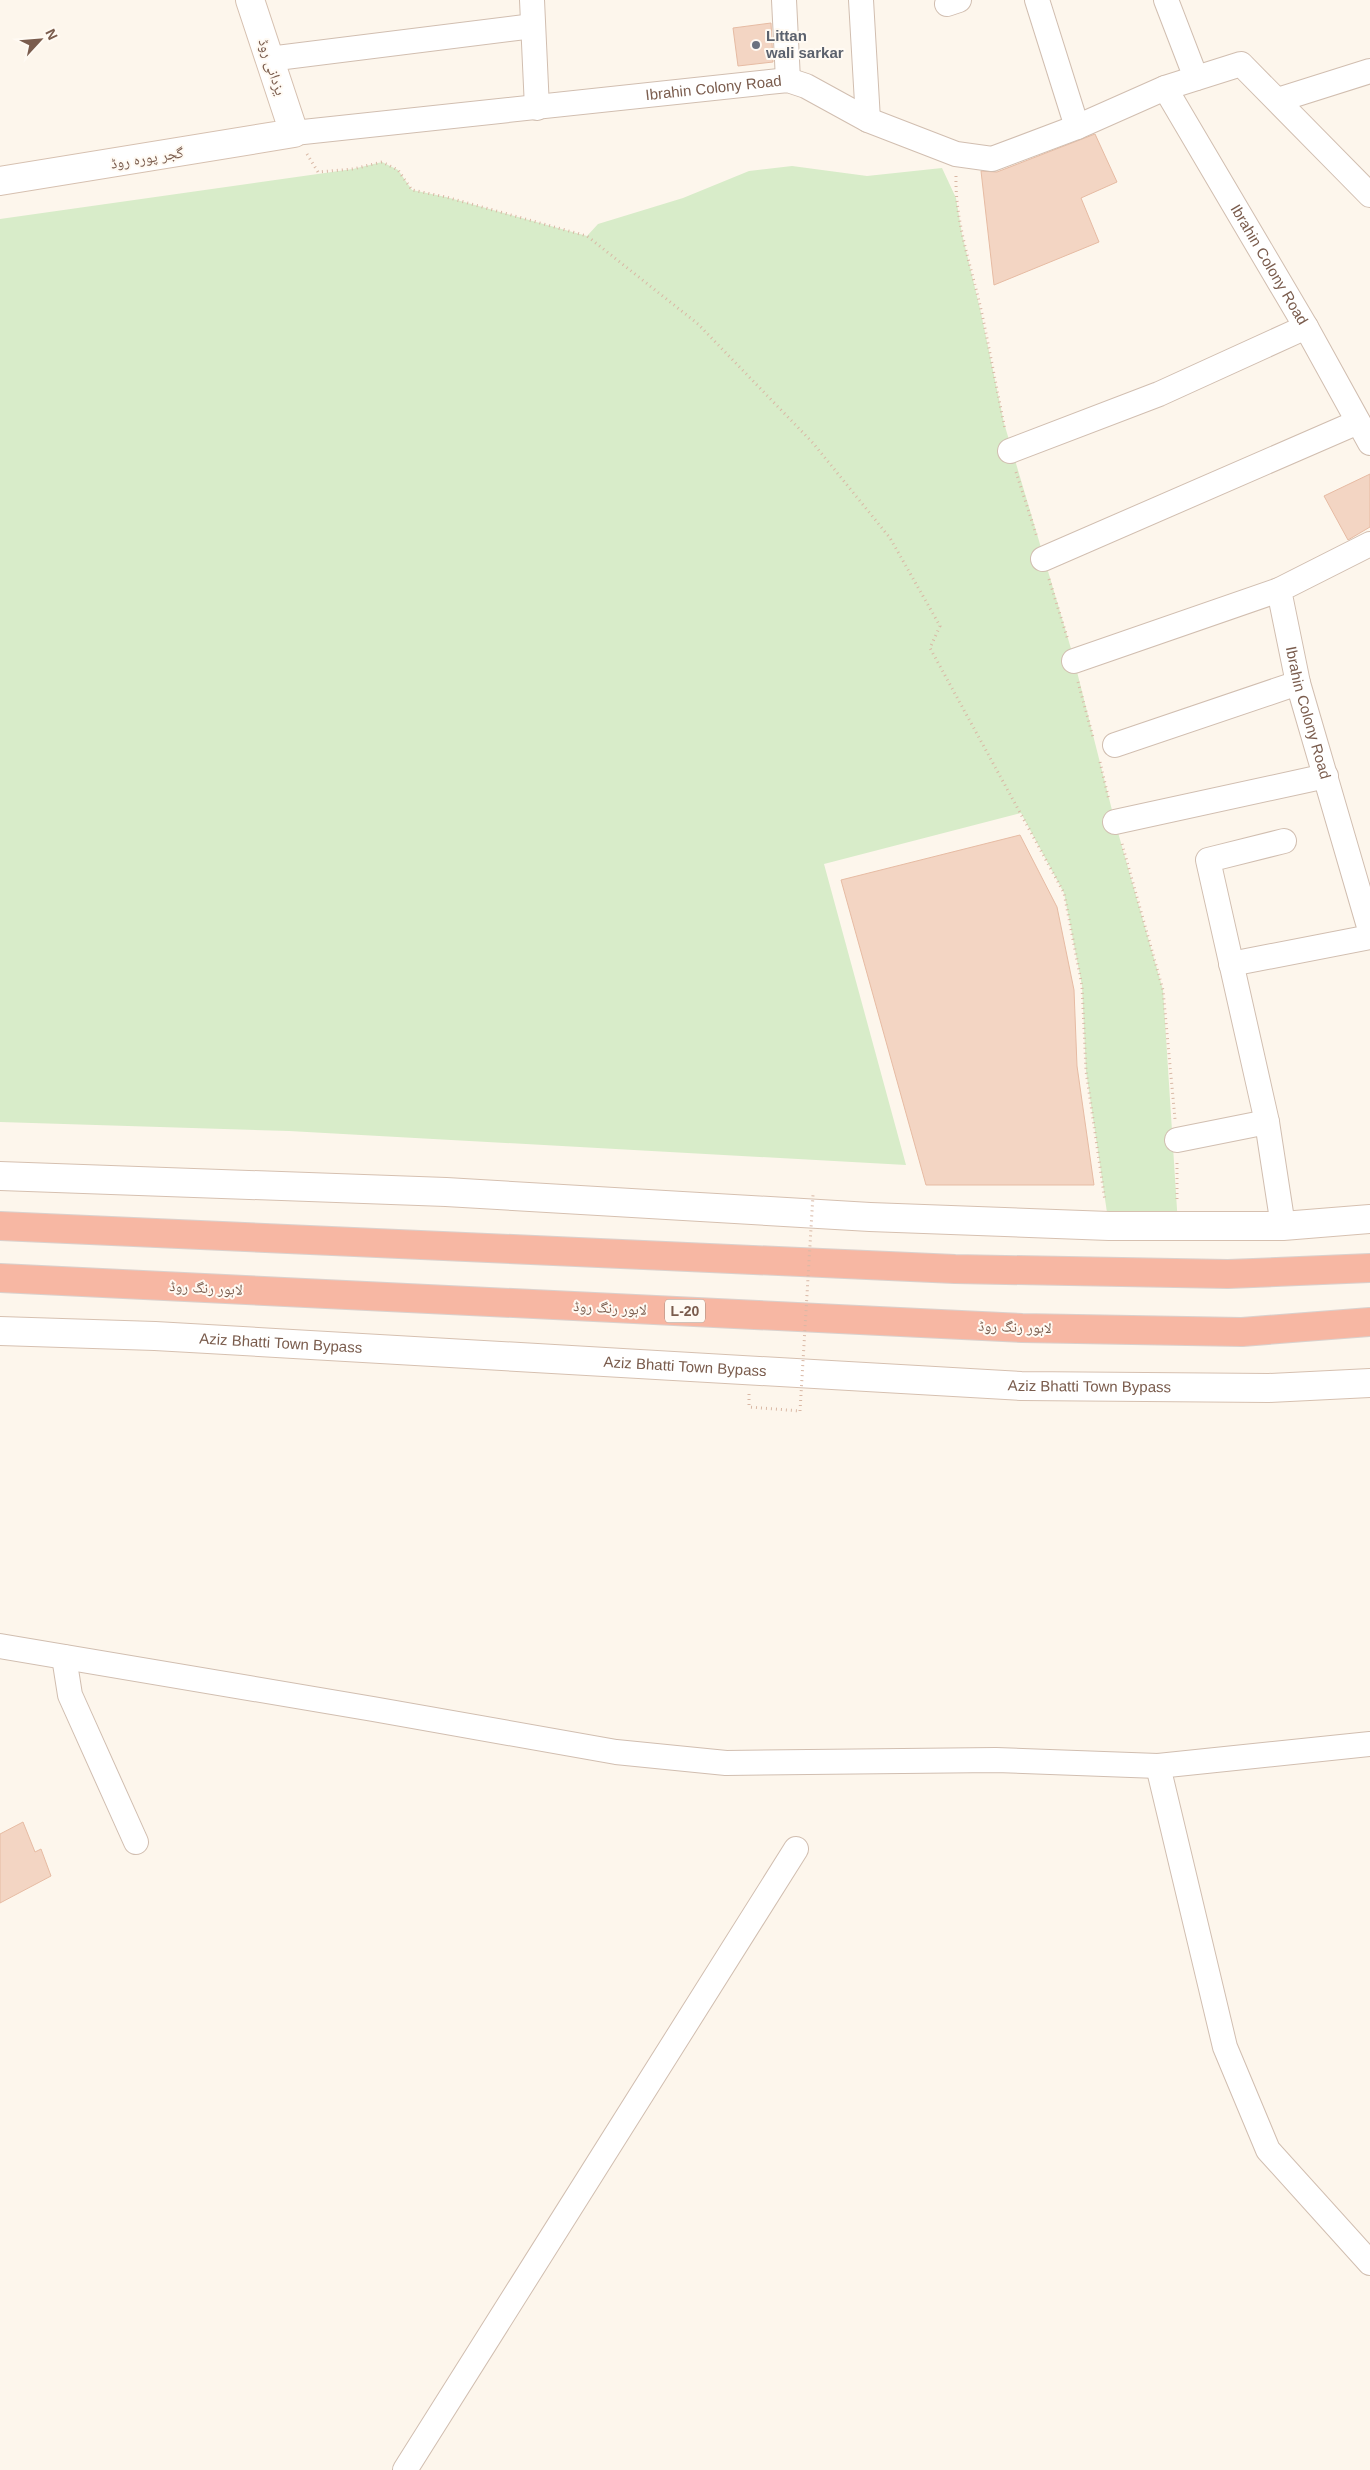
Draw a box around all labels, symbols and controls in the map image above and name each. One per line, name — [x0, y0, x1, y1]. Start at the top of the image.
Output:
north arrow — [15, 15, 65, 65]
text: N — [42, 26, 61, 42]
place label: Littan wali sarkar — [765, 27, 844, 61]
street label: یزدانی روڈ — [253, 36, 290, 98]
marker: Littan wali sarkar — [750, 39, 762, 51]
street label: Ibrahin Colony Road — [645, 72, 782, 103]
street label: گجر پورہ روڈ — [109, 143, 185, 173]
street label: Ibrahin Colony Road — [1228, 201, 1312, 328]
street label: Ibrahin Colony Road — [1283, 645, 1334, 781]
street label: لاہور رنگ روڈ — [169, 1277, 243, 1299]
street label: لاہور رنگ روڈ — [573, 1297, 647, 1319]
road number: L-20 — [665, 1300, 705, 1322]
street label: لاہور رنگ روڈ — [978, 1317, 1052, 1337]
street label: Aziz Bhatti Town Bypass — [199, 1330, 363, 1356]
street label: Aziz Bhatti Town Bypass — [603, 1353, 767, 1379]
street label: Aziz Bhatti Town Bypass — [1007, 1376, 1171, 1395]

